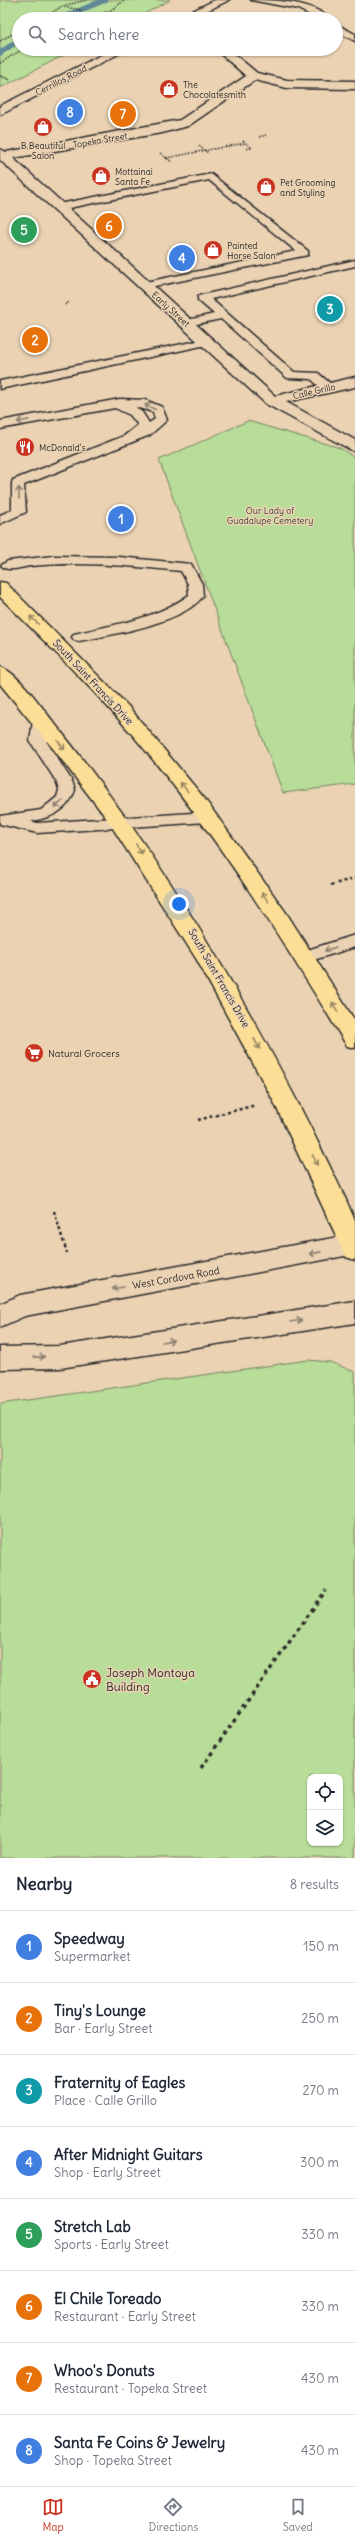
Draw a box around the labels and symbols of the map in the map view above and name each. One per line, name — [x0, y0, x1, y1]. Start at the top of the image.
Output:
street label: Cerrillos Road — [33, 62, 89, 98]
shop icon: The Chocolatesmith — [158, 78, 180, 100]
place label: The Chocolatesmith — [183, 79, 246, 100]
pin: 8 — [57, 97, 83, 127]
pin: 7 — [110, 99, 136, 129]
shop icon: B Beautiful Salon — [32, 116, 54, 138]
street label: Topeka Street — [72, 130, 128, 150]
place label: B Beautiful Salon — [21, 140, 65, 161]
shop icon: Mottainai Santa Fe — [90, 165, 112, 187]
place label: Mottainai Santa Fe — [115, 166, 153, 187]
shop icon: Pet Grooming and Styling — [255, 176, 277, 198]
place label: Pet Grooming and Styling — [280, 177, 335, 198]
pin: 6 — [96, 211, 122, 241]
pin: 5 — [11, 215, 37, 245]
shop icon: Painted Horse Salon — [202, 239, 224, 261]
place label: Painted Horse Salon — [227, 240, 276, 261]
pin: 4 — [169, 243, 195, 273]
street label: Early Street — [150, 289, 192, 329]
pin: 3 — [317, 294, 343, 324]
pin: 2 — [22, 325, 48, 355]
street label: Calle Grillo — [292, 381, 336, 401]
one-way arrow — [144, 403, 156, 410]
one-way arrow — [16, 417, 29, 425]
restaurant icon: McDonald's — [14, 436, 36, 458]
place label: McDonald's — [39, 442, 86, 453]
one-way arrow — [15, 487, 22, 500]
pin: 1 — [108, 504, 134, 534]
park label: Our Lady of Guadalupe Cemetery — [227, 505, 313, 526]
one-way arrow — [29, 615, 39, 625]
street label: South Saint Francis Drive — [50, 637, 136, 727]
one-way arrow — [57, 740, 66, 751]
one-way arrow — [179, 781, 188, 792]
one-way arrow — [54, 799, 64, 808]
one-way arrow — [134, 844, 143, 855]
one-way arrow — [261, 892, 269, 903]
your location — [169, 894, 189, 914]
street label: South Saint Francis Drive — [185, 926, 253, 1030]
one-way arrow — [323, 946, 336, 953]
one-way arrow — [330, 1001, 338, 1013]
one-way arrow — [254, 1038, 261, 1050]
supermarket icon: Natural Grocers — [23, 1042, 45, 1064]
place label: Natural Grocers — [48, 1047, 120, 1060]
one-way arrow — [312, 1154, 319, 1166]
one-way arrow — [309, 1249, 322, 1257]
street label: West Cordova Road — [131, 1264, 221, 1292]
one-way arrow — [112, 1284, 125, 1292]
one-way arrow — [289, 1317, 302, 1325]
one-way arrow — [161, 1337, 174, 1345]
one-way arrow — [32, 1353, 45, 1361]
place label: Joseph Montoya Building — [106, 1665, 195, 1694]
public building icon: Joseph Montoya Building — [81, 1668, 103, 1690]

